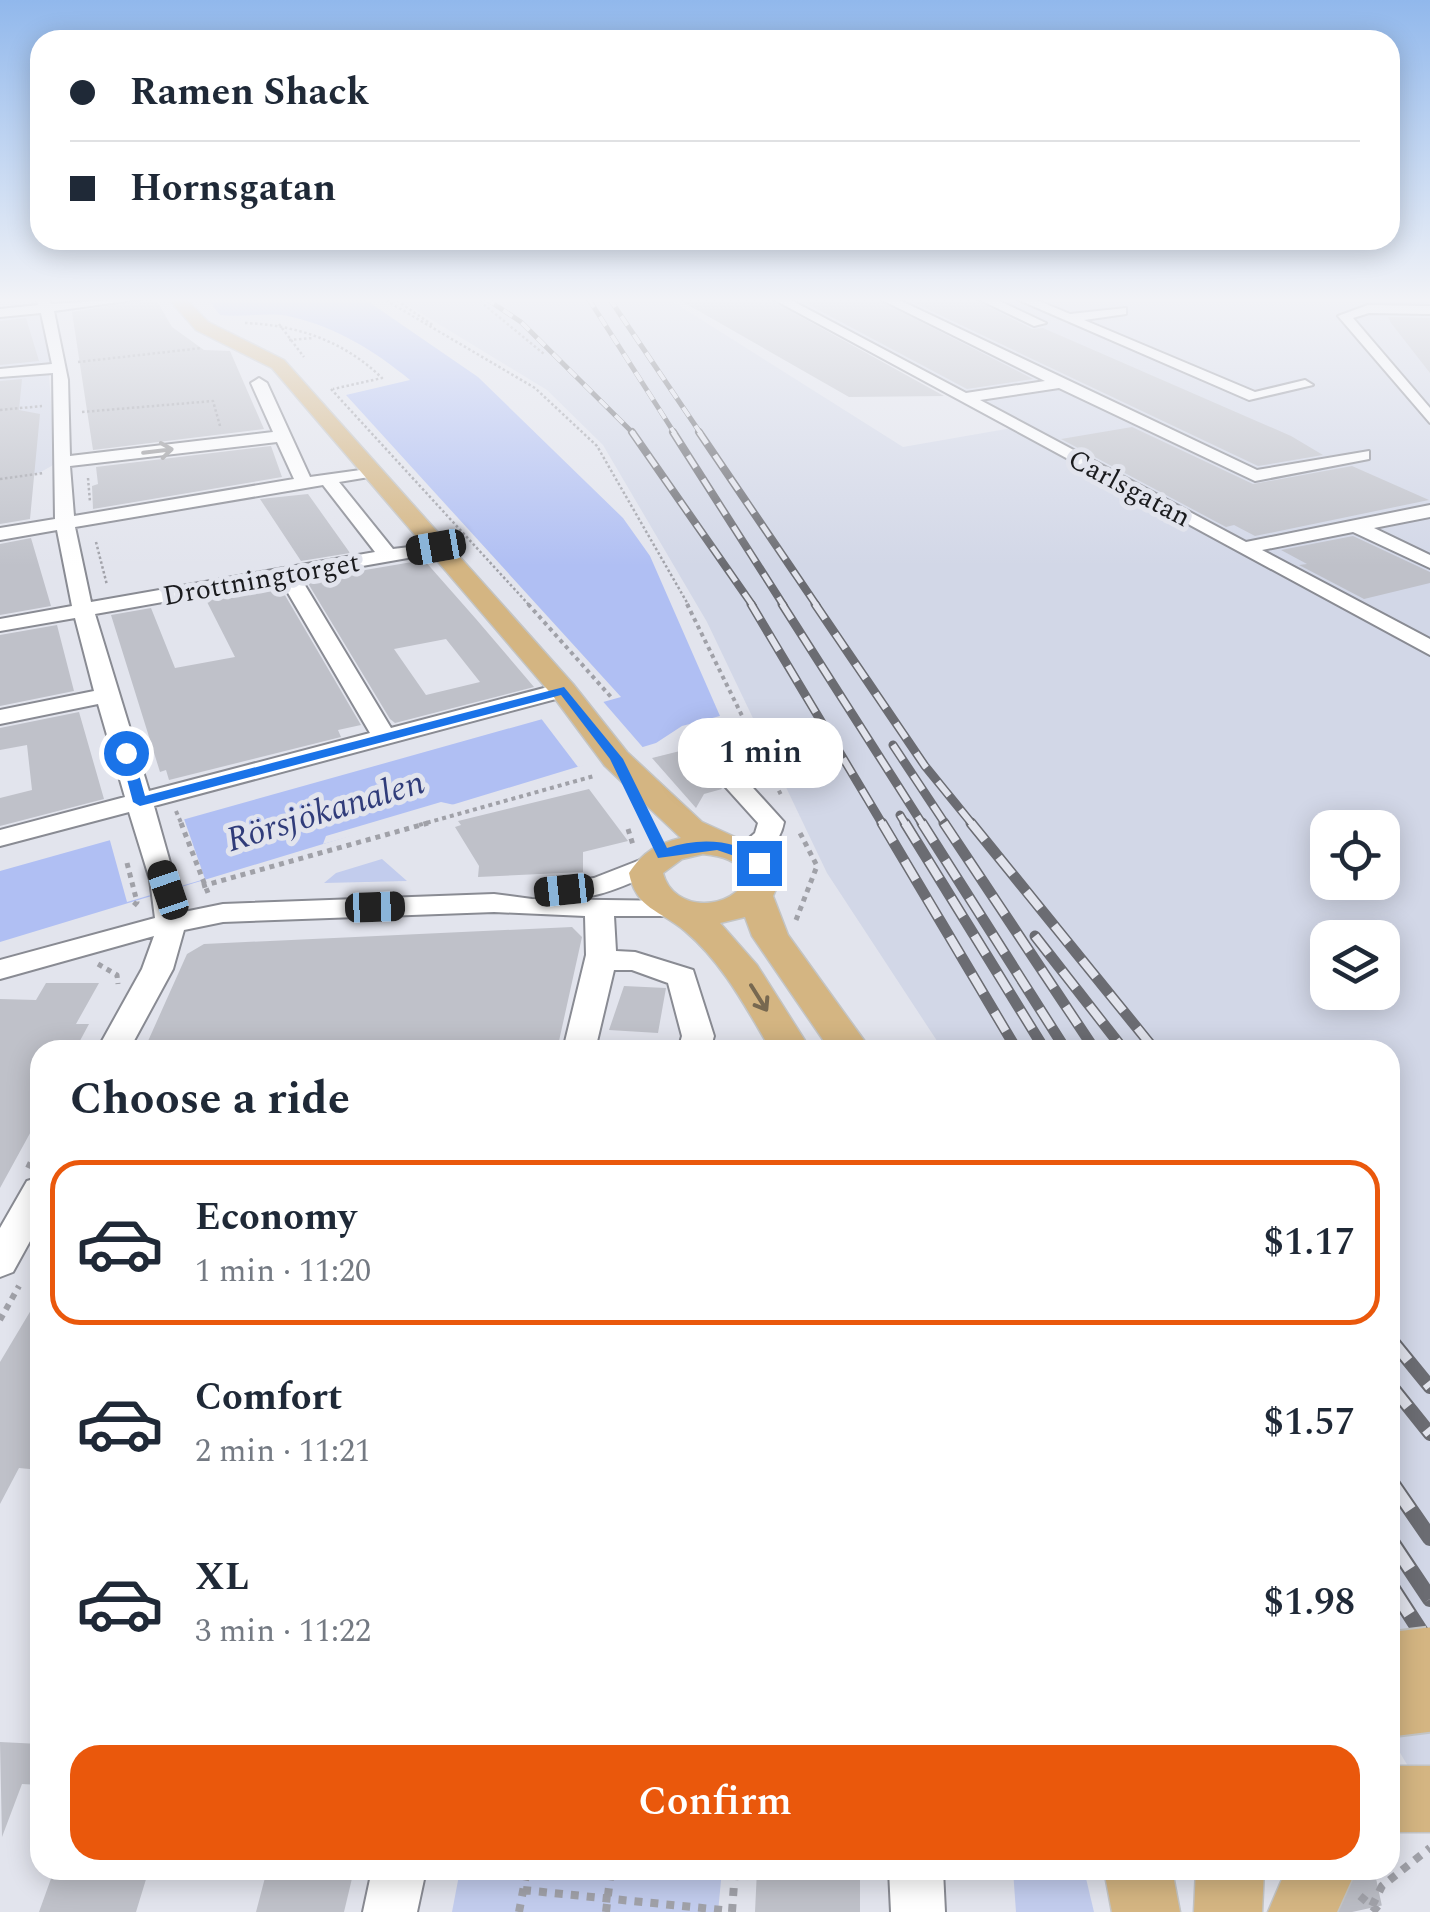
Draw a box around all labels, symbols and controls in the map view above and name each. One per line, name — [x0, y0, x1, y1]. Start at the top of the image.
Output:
text: Ramen Shack — [130, 64, 369, 122]
text: Hornsgatan — [130, 160, 336, 218]
street label: Carlsgatan — [1060, 438, 1198, 539]
one-way arrow — [141, 441, 173, 460]
car — [404, 527, 468, 567]
street label: Drottningtorget — [160, 541, 363, 618]
callout: 1 min — [676, 718, 842, 788]
text: 1 min — [719, 728, 802, 777]
route start — [104, 731, 149, 776]
water label: Rörsjökanalen — [220, 756, 431, 867]
map controls — [1310, 810, 1400, 1010]
button: locate — [1310, 810, 1400, 900]
route end — [737, 841, 782, 886]
car — [144, 857, 192, 923]
car — [533, 872, 595, 908]
car — [344, 891, 406, 923]
button: layers — [1310, 920, 1400, 1010]
one-way arrow — [748, 984, 769, 1012]
text: Choose a ride — [70, 1065, 350, 1134]
text: Economy — [195, 1189, 356, 1247]
icon: car — [75, 1198, 165, 1288]
text: $1.17 — [1264, 1214, 1355, 1272]
text: 1 min · 11:20 — [195, 1247, 371, 1296]
text: Comfort — [195, 1369, 342, 1427]
icon: car — [75, 1378, 165, 1468]
text: $1.57 — [1264, 1394, 1355, 1452]
text: 2 min · 11:21 — [195, 1427, 371, 1476]
text: XL — [195, 1549, 249, 1607]
icon: car — [75, 1558, 165, 1648]
text: $1.98 — [1264, 1574, 1355, 1632]
text: 3 min · 11:22 — [195, 1607, 371, 1656]
button: Confirm — [70, 1745, 1360, 1860]

